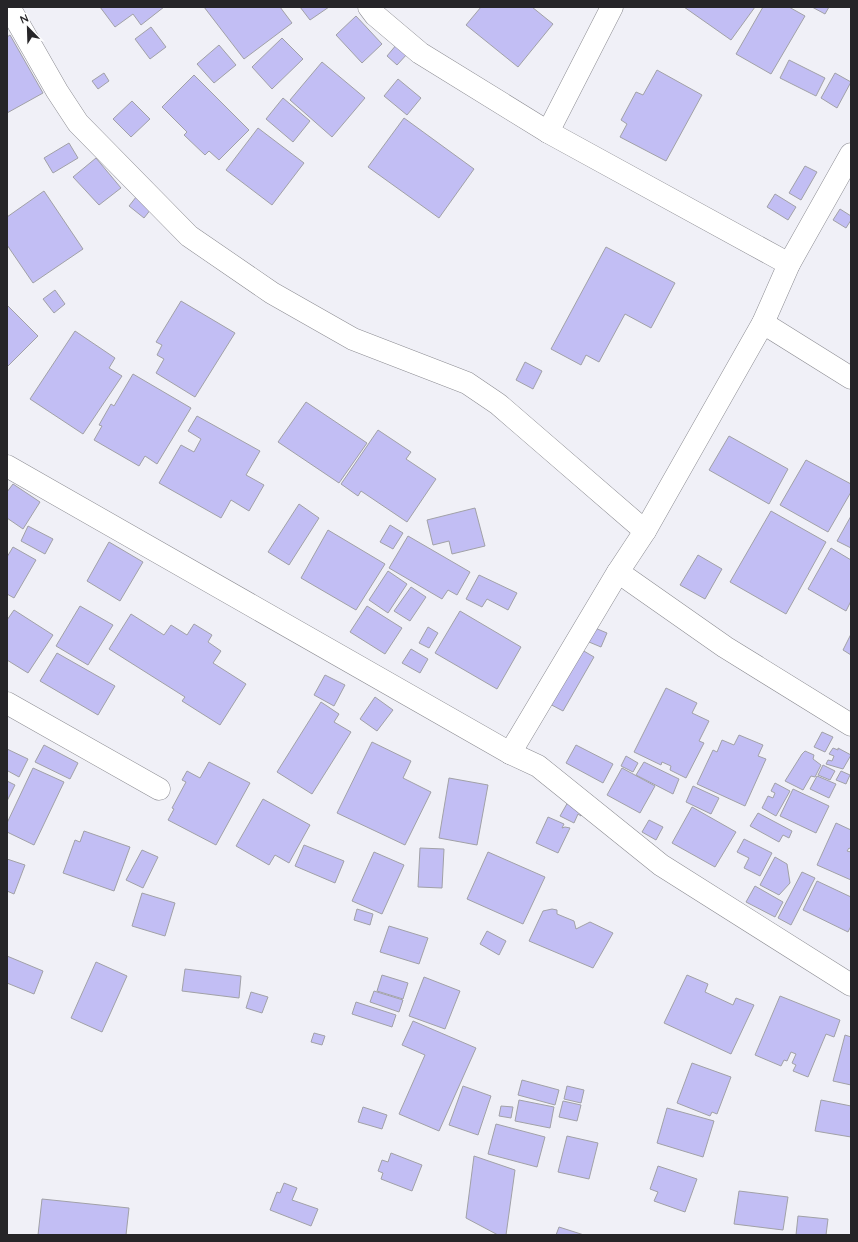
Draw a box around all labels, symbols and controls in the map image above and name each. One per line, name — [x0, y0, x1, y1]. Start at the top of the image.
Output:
north arrow — [8, 8, 48, 48]
text: N — [18, 11, 31, 27]

